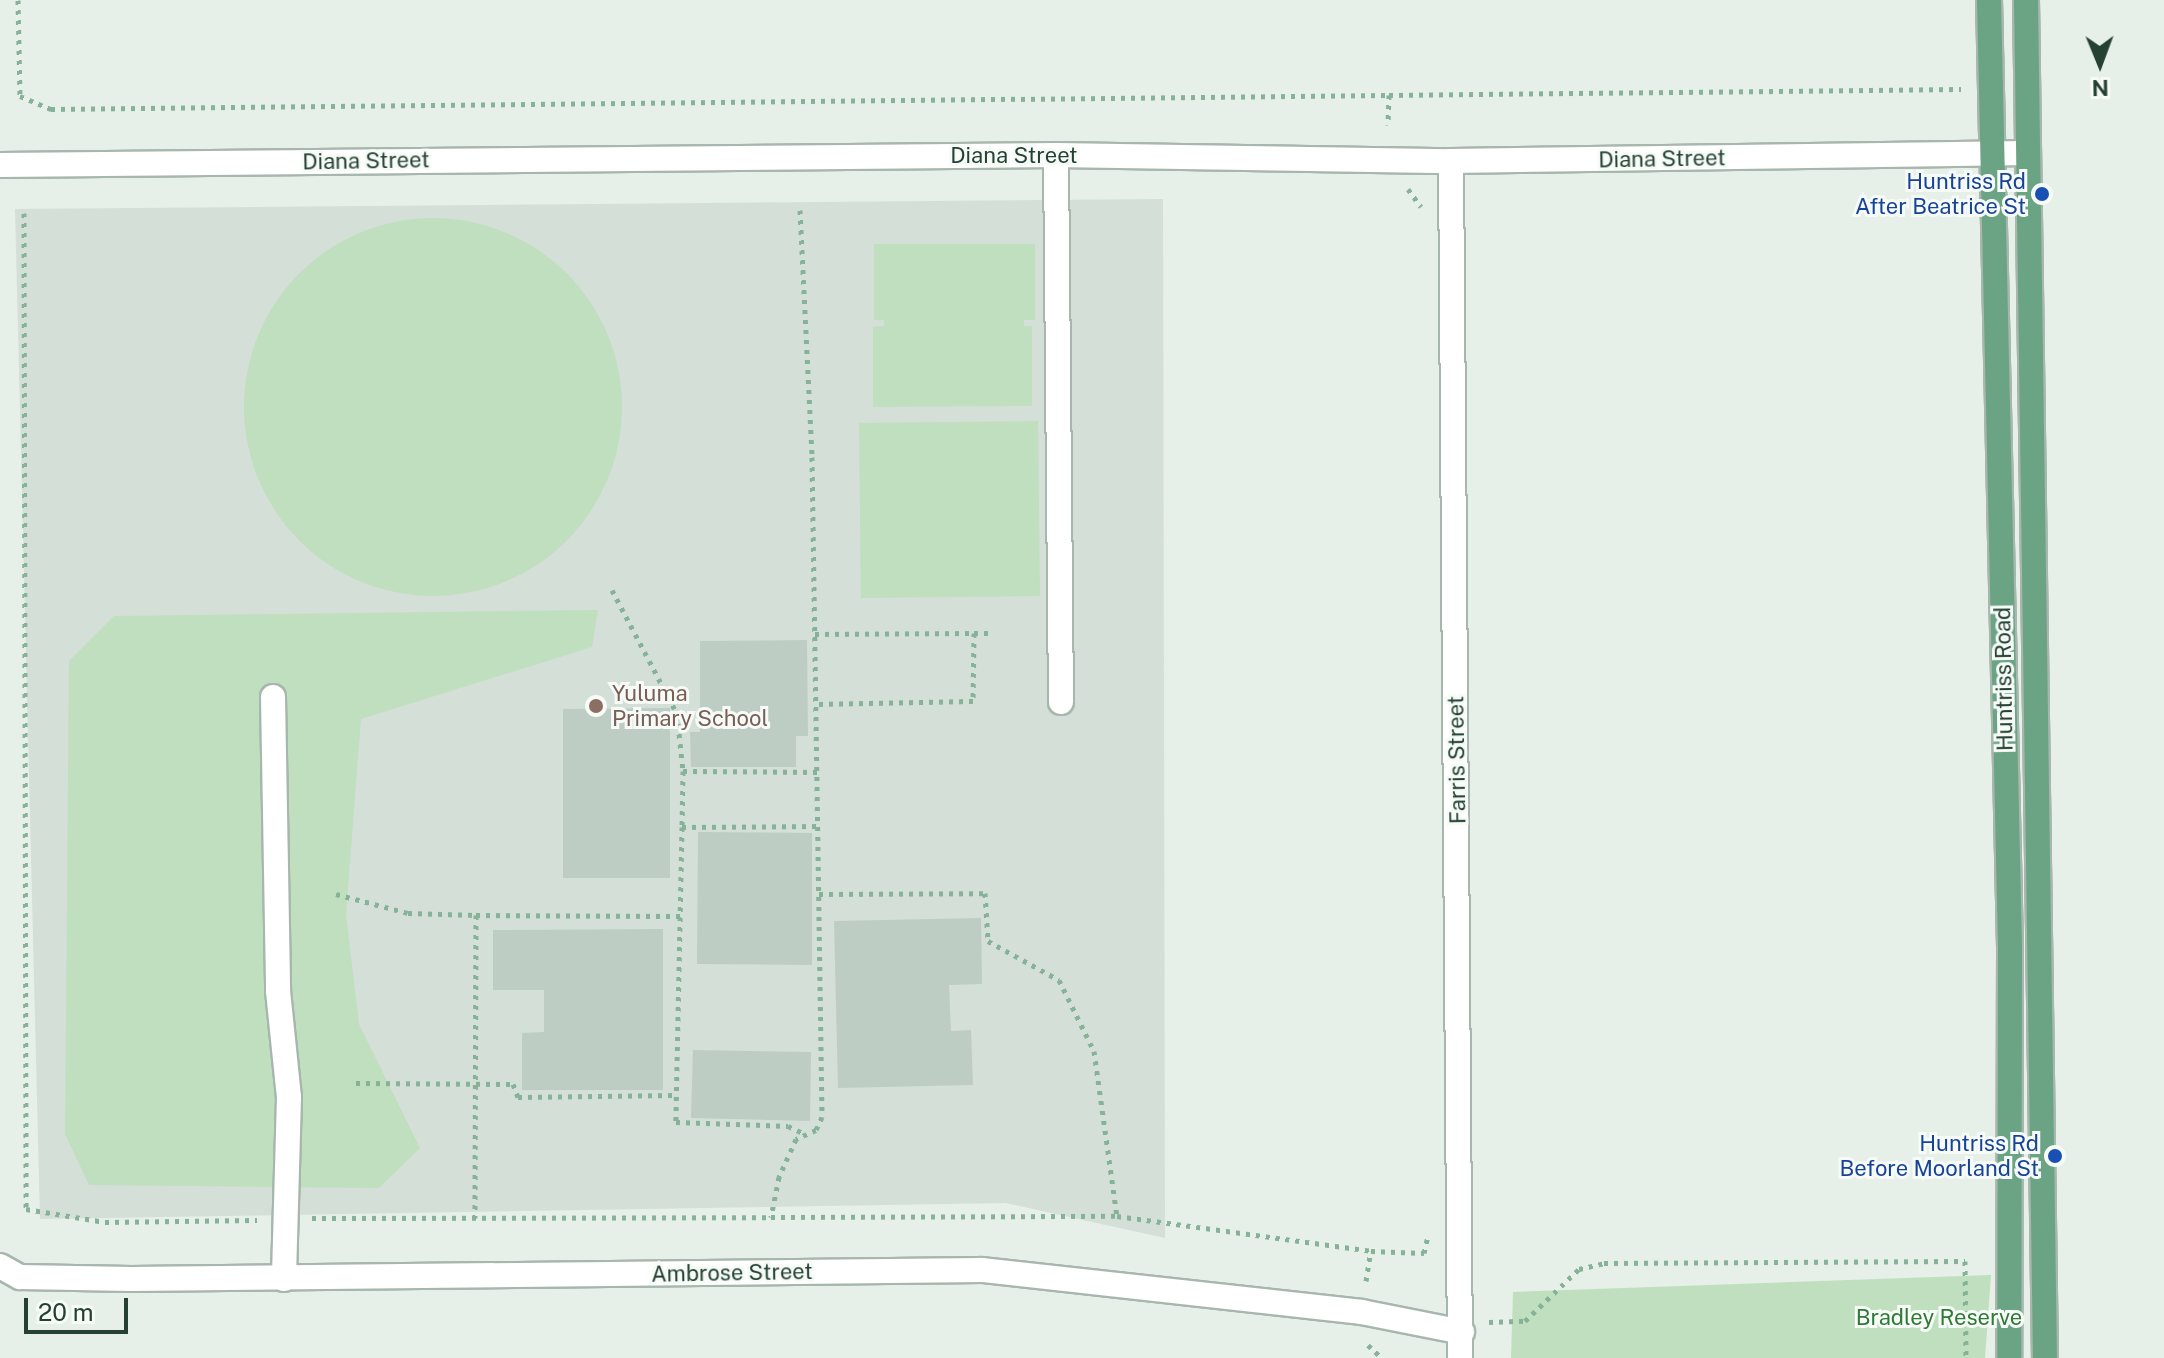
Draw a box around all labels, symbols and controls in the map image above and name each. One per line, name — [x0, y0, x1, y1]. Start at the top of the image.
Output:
north arrow — [2060, 24, 2140, 104]
text: N — [2092, 75, 2109, 101]
street label: Diana Street — [950, 143, 1078, 169]
street label: Diana Street — [1598, 145, 1726, 173]
street label: Diana Street — [302, 147, 430, 175]
place label: Huntriss Rd After Beatrice St — [1855, 168, 2026, 220]
marker: Huntriss Rd After Beatrice St — [2033, 185, 2051, 203]
street label: Huntriss Road — [1990, 607, 2018, 751]
place label: Yuluma Primary School — [612, 680, 768, 732]
street label: Farris Street — [1443, 696, 1471, 824]
marker: Yuluma Primary School — [587, 697, 605, 715]
place label: Huntriss Rd Before Moorland St — [1839, 1130, 2039, 1182]
marker: Huntriss Rd Before Moorland St — [2046, 1147, 2064, 1165]
street label: Ambrose Street — [651, 1258, 813, 1288]
scale bar — [28, 1282, 132, 1332]
text: 20 m — [38, 1298, 94, 1326]
park label: Bradley Reserve — [1856, 1305, 2022, 1331]

